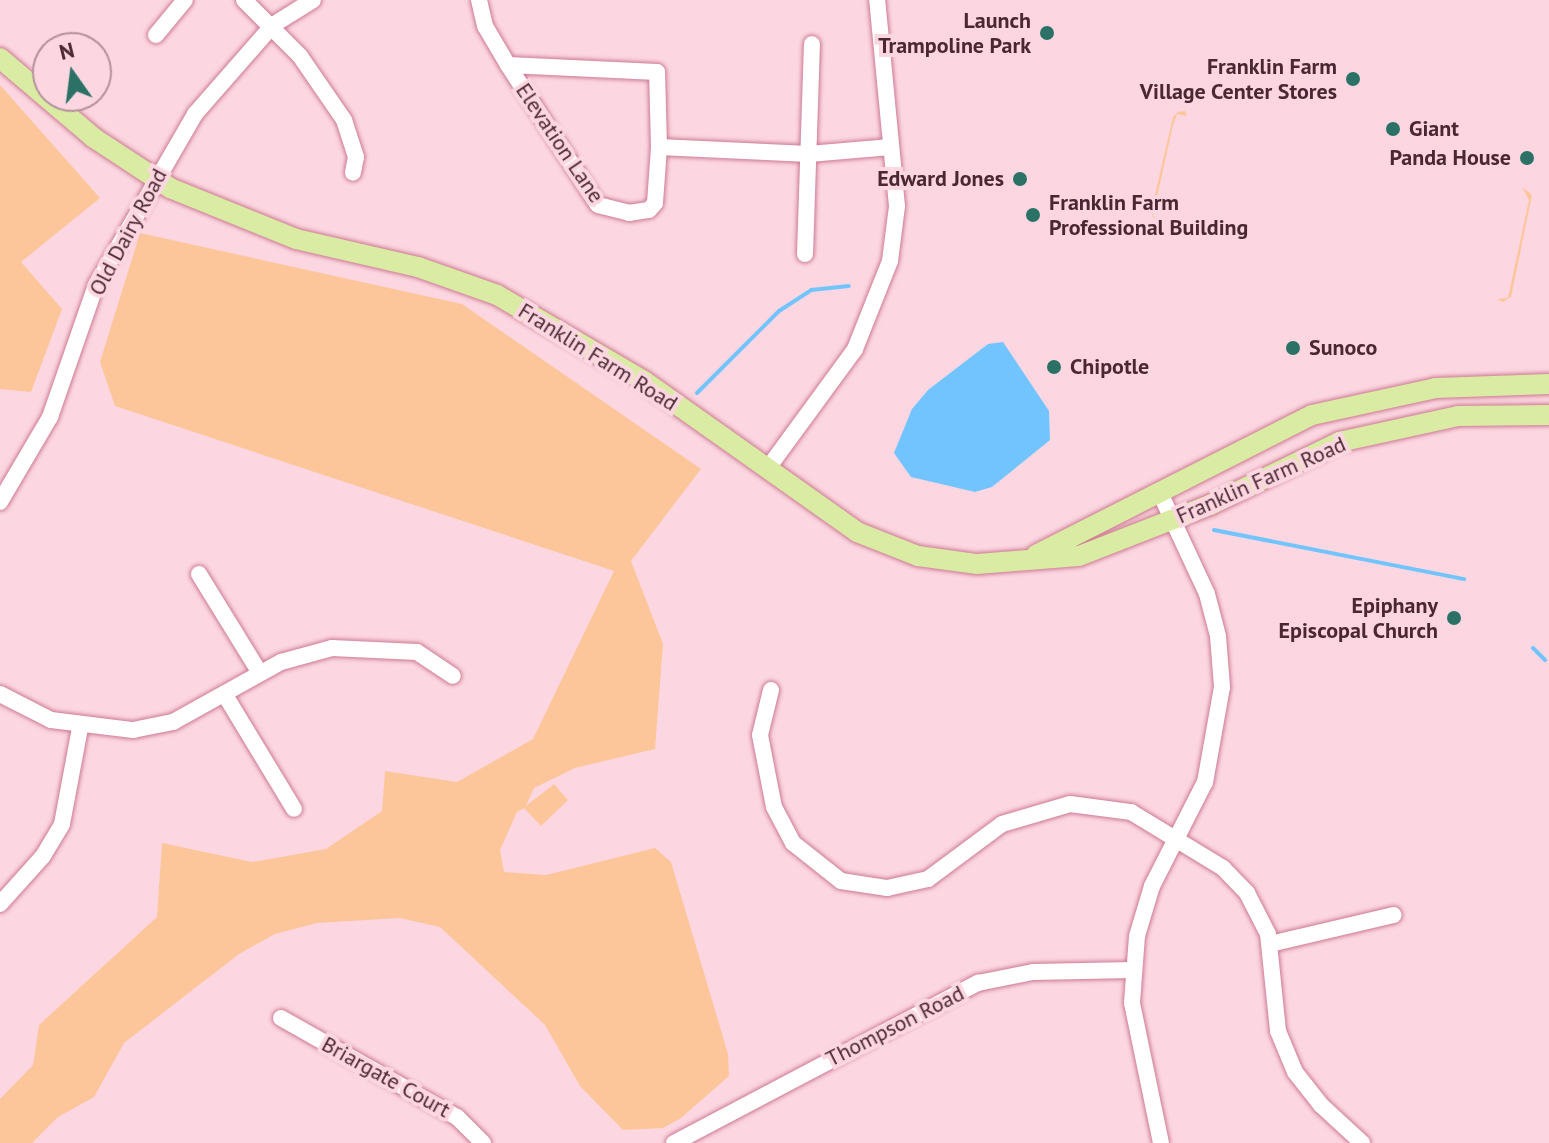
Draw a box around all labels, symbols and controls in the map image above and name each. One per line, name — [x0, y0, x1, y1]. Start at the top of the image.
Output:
place label: Launch Trampoline Park — [878, 7, 1031, 58]
marker: Launch Trampoline Park — [1038, 24, 1056, 42]
north arrow — [32, 32, 112, 112]
text: N — [56, 35, 77, 66]
place label: Franklin Farm Village Center Stores — [1140, 53, 1337, 104]
marker: Franklin Farm Village Center Stores — [1344, 70, 1362, 88]
street label: Elevation Lane — [510, 78, 610, 208]
place label: Giant — [1409, 116, 1459, 142]
marker: Giant — [1384, 120, 1402, 138]
place label: Panda House — [1389, 145, 1511, 171]
marker: Panda House — [1518, 149, 1536, 167]
street label: Old Dairy Road — [83, 164, 173, 300]
place label: Edward Jones — [877, 166, 1004, 192]
marker: Edward Jones — [1011, 170, 1029, 188]
place label: Franklin Farm Professional Building — [1049, 189, 1248, 240]
marker: Franklin Farm Professional Building — [1024, 206, 1042, 224]
street label: Franklin Farm Road — [514, 297, 682, 417]
place label: Sunoco — [1309, 335, 1377, 361]
marker: Sunoco — [1284, 339, 1302, 357]
place label: Chipotle — [1070, 354, 1149, 380]
marker: Chipotle — [1045, 358, 1063, 376]
street label: Franklin Farm Road — [1172, 431, 1350, 529]
place label: Epiphany Episcopal Church — [1278, 592, 1438, 644]
marker: Epiphany Episcopal Church — [1445, 609, 1463, 627]
street label: Thompson Road — [822, 980, 968, 1072]
street label: Briargate Court — [317, 1031, 455, 1123]

